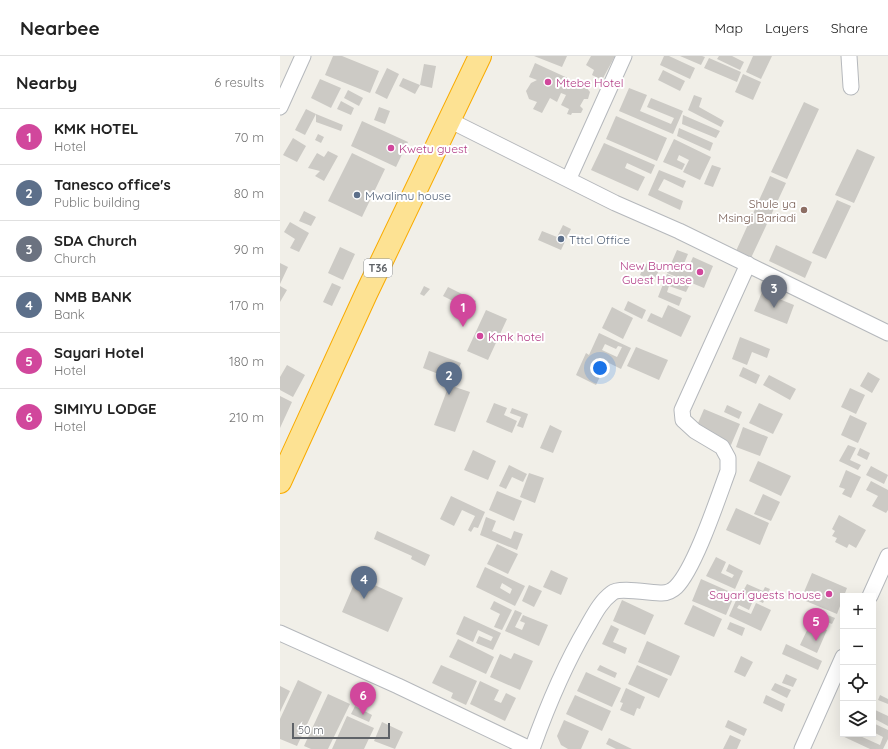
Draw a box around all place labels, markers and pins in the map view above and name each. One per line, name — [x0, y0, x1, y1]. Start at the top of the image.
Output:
place label: Mtebe Hotel — [556, 75, 623, 90]
marker: Mtebe Hotel — [543, 77, 553, 87]
place label: Kwetu guest — [399, 141, 468, 156]
marker: Kwetu guest — [386, 143, 396, 153]
place label: Mwalimu house — [365, 188, 451, 203]
marker: Mwalimu house — [352, 190, 362, 200]
place label: Shule ya Msingi Bariadi — [718, 196, 796, 225]
marker: Shule ya Msingi Bariadi — [799, 205, 809, 215]
place label: Tttcl Office — [569, 232, 630, 247]
marker: Tttcl Office — [556, 234, 566, 244]
place label: New Bumera Guest House — [620, 258, 692, 287]
marker: New Bumera Guest House — [695, 267, 705, 277]
pin: 3 — [761, 275, 787, 308]
pin: 1 — [450, 294, 476, 327]
place label: Kmk hotel — [488, 329, 544, 344]
marker: Kmk hotel — [475, 331, 485, 341]
pin: 2 — [436, 362, 462, 395]
pin: 4 — [351, 566, 377, 599]
place label: Sayari guests house — [709, 587, 821, 602]
marker: Sayari guests house — [824, 589, 834, 599]
pin: 5 — [803, 608, 829, 641]
pin: 6 — [350, 682, 376, 715]

